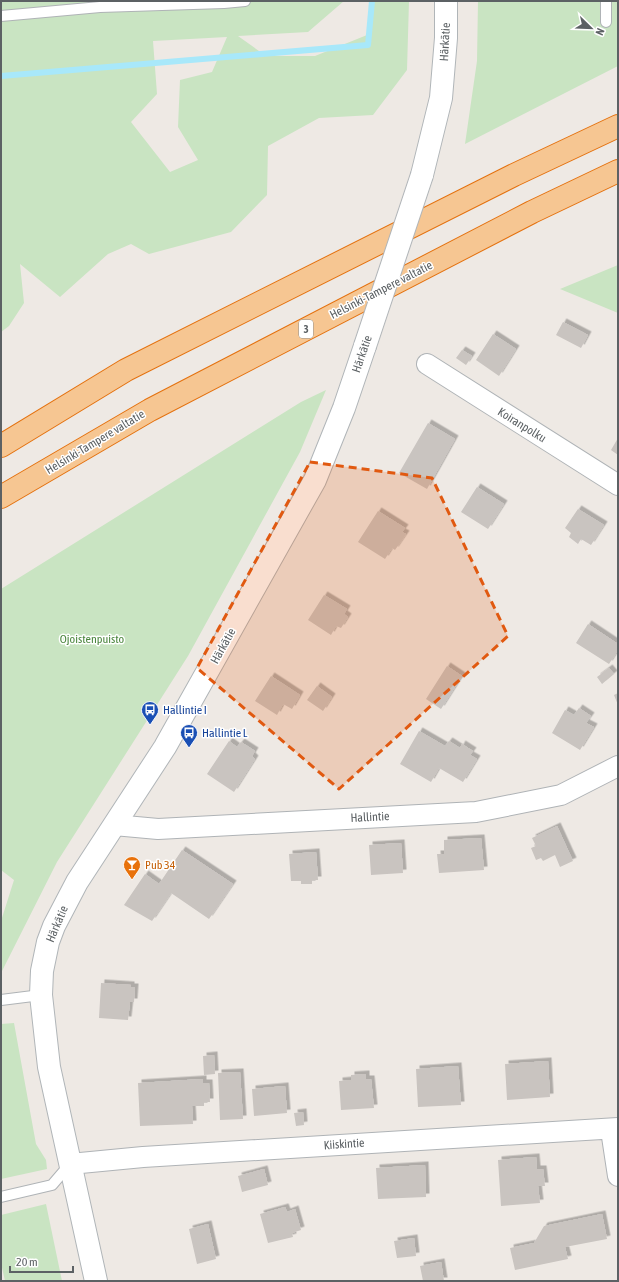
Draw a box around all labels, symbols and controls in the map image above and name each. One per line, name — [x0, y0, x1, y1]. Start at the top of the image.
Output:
north arrow — [571, 8, 611, 48]
street label: Härkätie — [437, 22, 453, 62]
text: N — [593, 27, 607, 37]
street label: Helsinki-Tampere valtatie — [327, 258, 435, 322]
road number: 3 — [299, 320, 313, 338]
street label: Härkätie — [349, 333, 375, 375]
street label: Koiranpolku — [495, 405, 549, 445]
street label: Helsinki-Tampere valtatie — [43, 407, 147, 477]
street label: Härkätie — [208, 626, 238, 666]
park label: Ojoistenpuisto — [60, 632, 125, 646]
bus stop icon: Hallintie I — [140, 700, 160, 725]
place label: Hallintie I — [163, 703, 207, 717]
bus stop icon: Hallintie L — [179, 723, 199, 748]
place label: Hallintie L — [202, 726, 248, 740]
street label: Hallintie — [350, 809, 390, 825]
bar icon: Pub 34 — [122, 855, 142, 880]
place label: Pub 34 — [145, 858, 176, 872]
street label: Härkätie — [43, 903, 71, 945]
street label: Kiiskintie — [323, 1136, 365, 1152]
scale bar — [10, 1248, 73, 1274]
text: 20 m — [16, 1255, 38, 1269]

